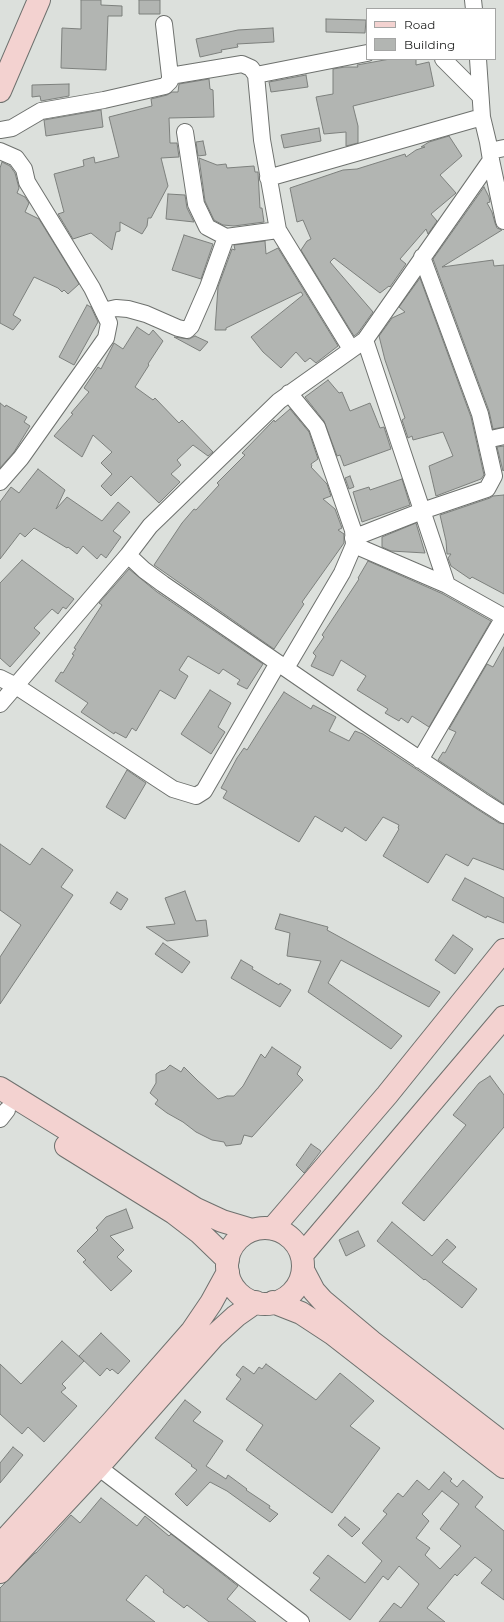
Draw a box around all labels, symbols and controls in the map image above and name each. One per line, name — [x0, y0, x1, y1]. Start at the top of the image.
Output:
legend — [366, 8, 496, 60]
text: Road — [404, 17, 435, 32]
text: Building — [404, 37, 455, 52]

